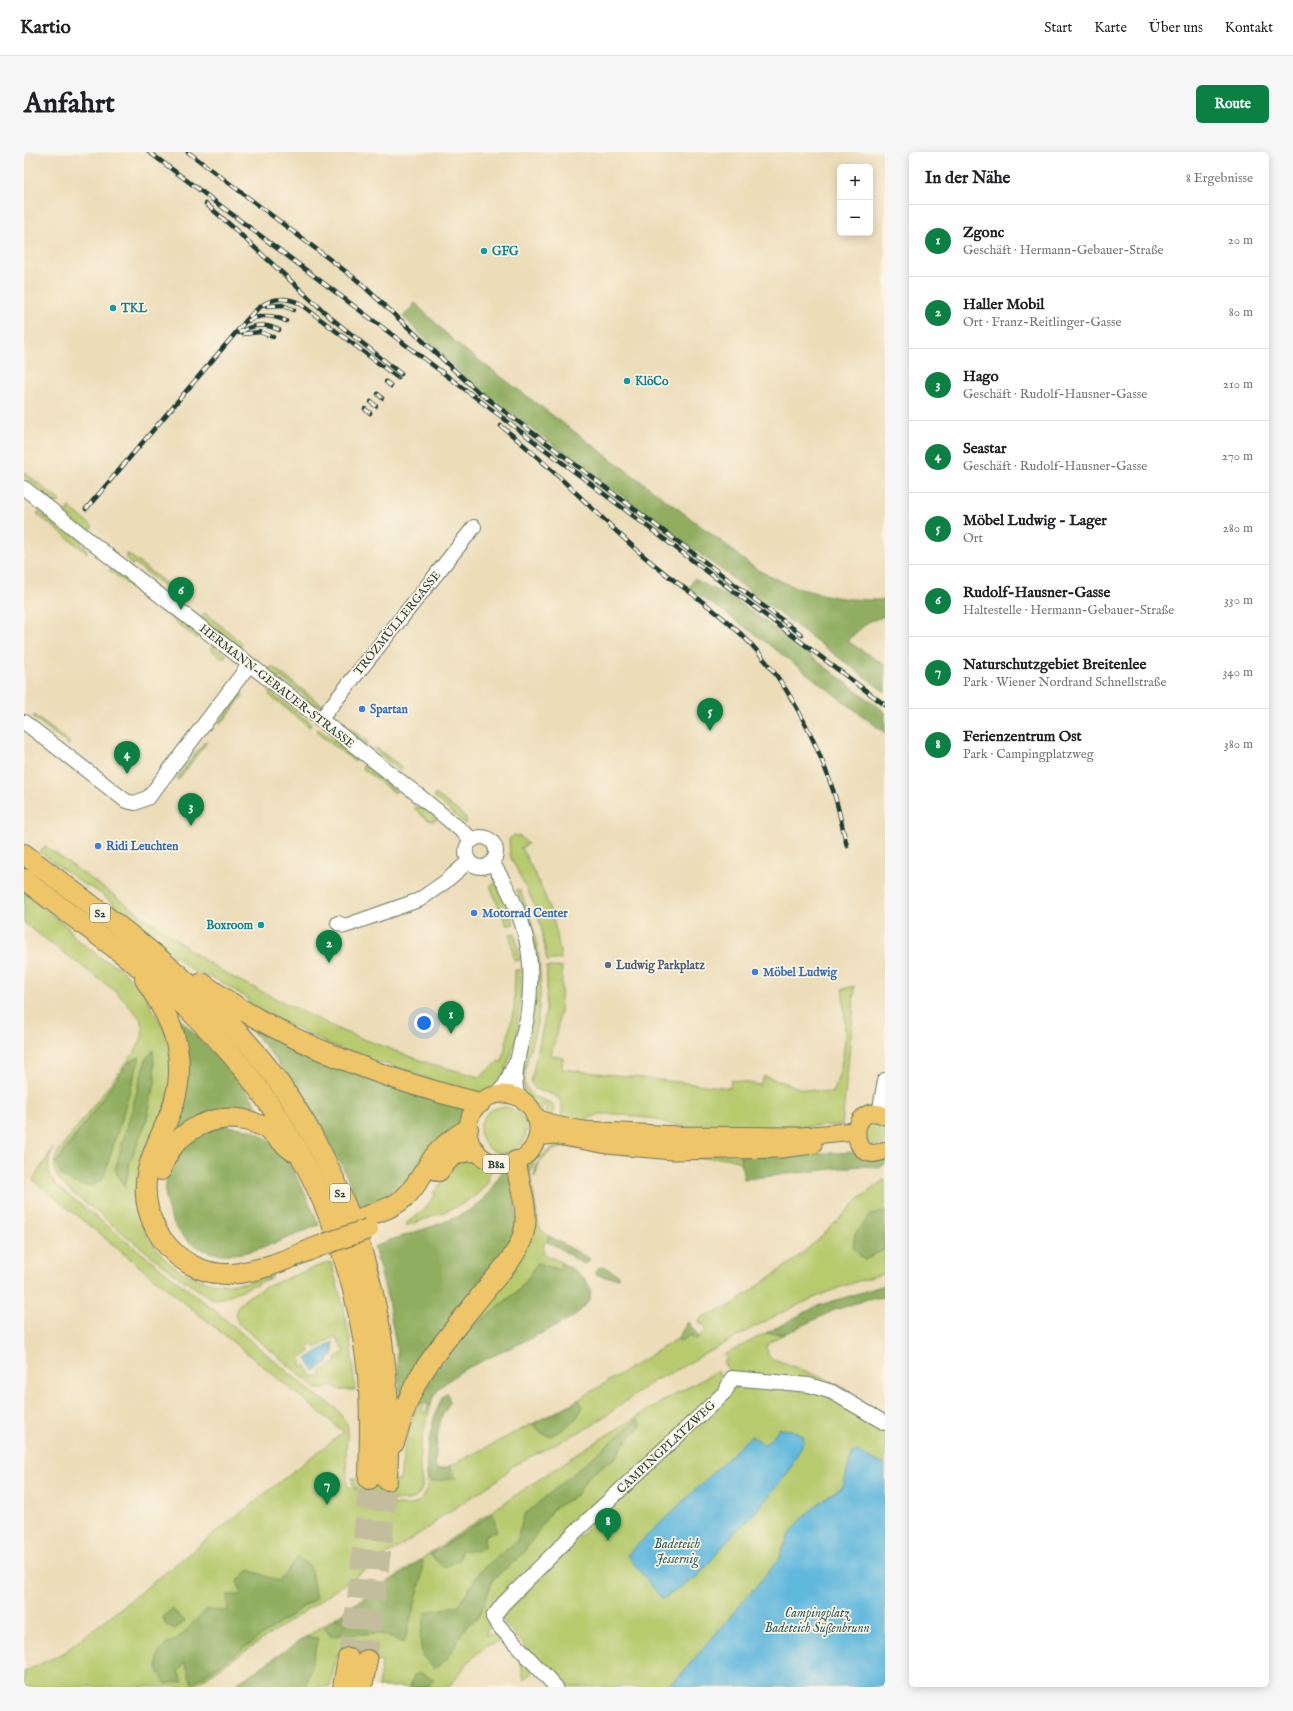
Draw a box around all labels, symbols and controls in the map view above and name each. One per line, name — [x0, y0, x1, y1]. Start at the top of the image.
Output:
text: Kartio — [20, 16, 71, 40]
text: Start — [1044, 19, 1072, 37]
text: Karte — [1094, 19, 1127, 37]
text: Über uns — [1149, 19, 1203, 37]
text: Kontakt — [1225, 19, 1273, 37]
button: Route — [1196, 85, 1269, 123]
text: Anfahrt — [24, 87, 115, 122]
map controls — [837, 164, 873, 236]
button: + — [837, 164, 873, 200]
text: In der Nähe — [925, 168, 1010, 189]
text: 8 Ergebnisse — [1186, 170, 1253, 187]
button: − — [837, 200, 873, 236]
text: Zgonc — [963, 223, 1004, 242]
text: 1 — [936, 232, 940, 249]
text: 20 m — [1228, 232, 1253, 249]
text: Geschäft · Hermann-Gebauer-Straße — [963, 242, 1164, 259]
place label: GFG — [492, 244, 519, 259]
marker: GFG — [479, 246, 489, 256]
text: Haller Mobil — [963, 295, 1044, 314]
place label: TKL — [120, 301, 147, 316]
marker: TKL — [108, 303, 118, 313]
text: 2 — [935, 304, 941, 321]
text: 80 m — [1229, 304, 1253, 321]
text: Ort · Franz-Reitlinger-Gasse — [963, 314, 1122, 331]
text: Hago — [963, 367, 999, 386]
place label: KlöCo — [635, 374, 669, 389]
marker: KlöCo — [622, 376, 632, 386]
text: 3 — [936, 376, 940, 393]
text: 210 m — [1223, 376, 1253, 393]
text: Geschäft · Rudolf-Hausner-Gasse — [963, 386, 1147, 403]
text: Seastar — [963, 439, 1006, 458]
text: 4 — [935, 448, 941, 465]
text: 270 m — [1222, 448, 1253, 465]
text: Geschäft · Rudolf-Hausner-Gasse — [963, 458, 1147, 475]
text: Möbel Ludwig - Lager — [963, 511, 1107, 530]
text: 5 — [936, 520, 940, 537]
text: 280 m — [1223, 520, 1253, 537]
text: Ort — [963, 530, 983, 547]
street label: TRÖZMÜLLERGASSE — [350, 568, 444, 678]
pin: 6 — [168, 577, 194, 610]
text: Rudolf-Hausner-Gasse — [963, 583, 1110, 602]
text: 6 — [935, 592, 941, 609]
text: 330 m — [1224, 592, 1253, 609]
text: Haltestelle · Hermann-Gebauer-Straße — [963, 602, 1174, 619]
street label: HERMANN-GEBAUER-STRASSE — [196, 621, 357, 752]
text: Naturschutzgebiet Breitenlee — [963, 655, 1146, 674]
text: 7 — [935, 664, 941, 681]
text: 340 m — [1223, 664, 1253, 681]
text: Park · Wiener Nordrand Schnellstraße — [963, 674, 1166, 691]
pin: 5 — [697, 698, 723, 731]
place label: Spartan — [370, 702, 409, 718]
marker: Spartan — [357, 704, 367, 714]
text: Ferienzentrum Ost — [963, 727, 1082, 746]
text: 8 — [935, 736, 941, 753]
text: 380 m — [1224, 736, 1253, 753]
pin: 4 — [114, 741, 140, 774]
text: Park · Campingplatzweg — [963, 746, 1094, 763]
pin: 3 — [178, 793, 204, 826]
place label: Ridi Leuchten — [106, 839, 179, 854]
marker: Ridi Leuchten — [93, 841, 103, 851]
road number: S2 — [90, 904, 110, 922]
place label: Motorrad Center — [482, 906, 568, 921]
marker: Motorrad Center — [469, 908, 479, 918]
place label: Boxroom — [206, 918, 254, 933]
marker: Boxroom — [256, 920, 266, 930]
pin: 2 — [316, 930, 342, 963]
place label: Ludwig Parkplatz — [615, 958, 705, 974]
marker: Ludwig Parkplatz — [603, 960, 613, 970]
place label: Möbel Ludwig — [763, 965, 838, 981]
marker: Möbel Ludwig — [750, 967, 760, 977]
pin: 1 — [438, 1001, 464, 1034]
your location — [414, 1013, 434, 1033]
road number: B8a — [483, 1155, 509, 1173]
road number: S2 — [330, 1184, 350, 1202]
street label: CAMPINGPLATZWEG — [614, 1397, 719, 1497]
pin: 7 — [314, 1472, 340, 1505]
pin: 8 — [595, 1508, 621, 1541]
water label: Badeteich Jessernig — [654, 1536, 700, 1569]
water label: Campingplatz Badeteich Süßenbrunn — [764, 1605, 870, 1637]

